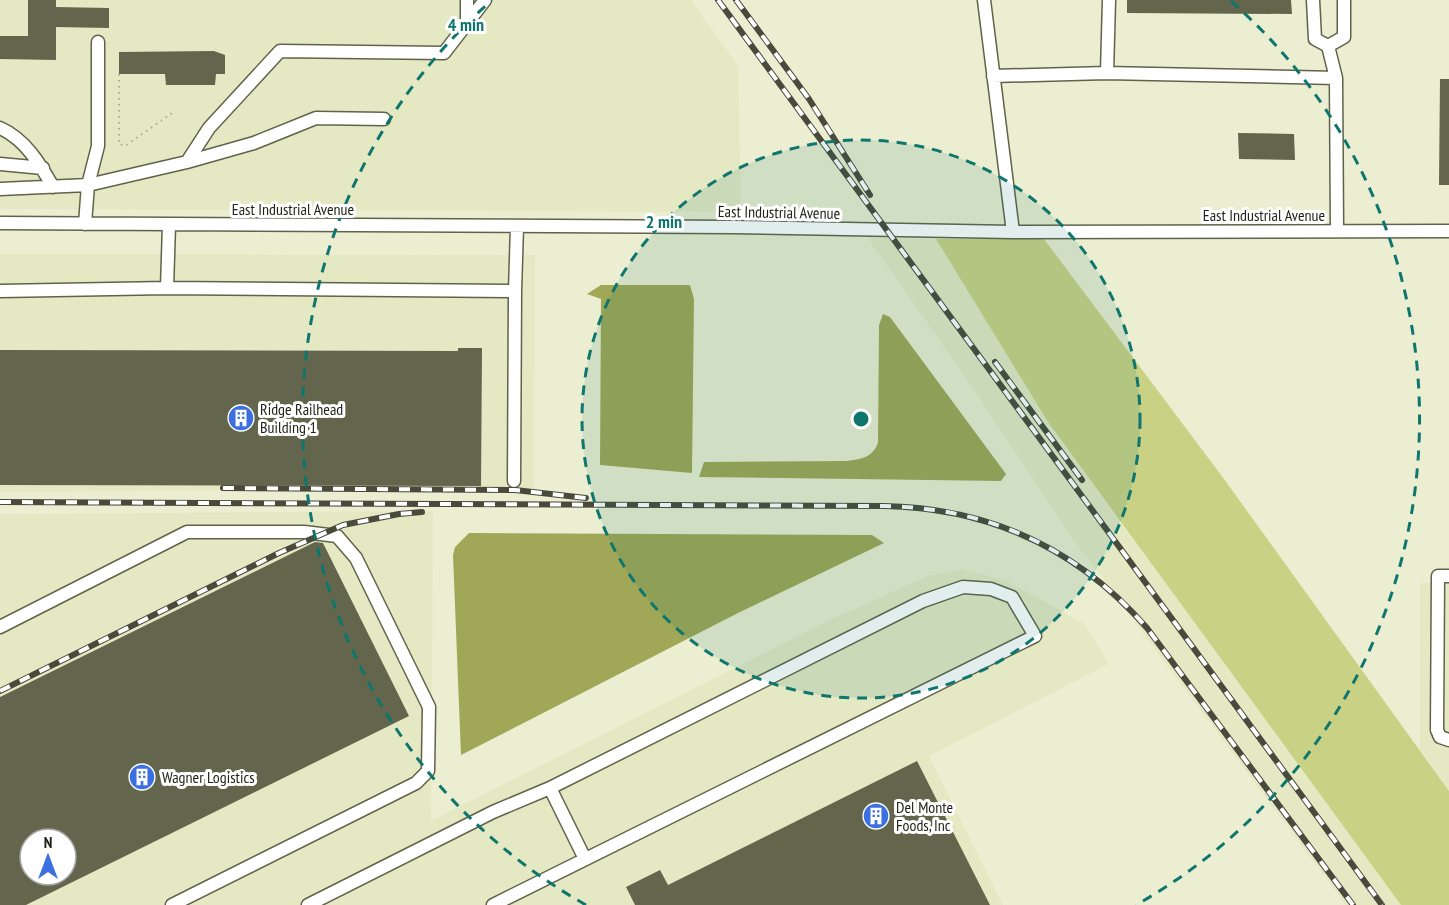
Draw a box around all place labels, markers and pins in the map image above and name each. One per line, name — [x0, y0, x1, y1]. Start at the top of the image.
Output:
place label: Ridge Railhead Building 1 — [260, 399, 343, 437]
building icon: Ridge Railhead Building 1 — [226, 403, 256, 433]
centre of rings — [851, 409, 871, 429]
building icon: Wagner Logistics — [127, 762, 157, 792]
place label: Wagner Logistics — [162, 767, 255, 787]
place label: Del Monte Foods, Inc — [896, 797, 953, 835]
building icon: Del Monte Foods, Inc — [861, 801, 891, 831]

